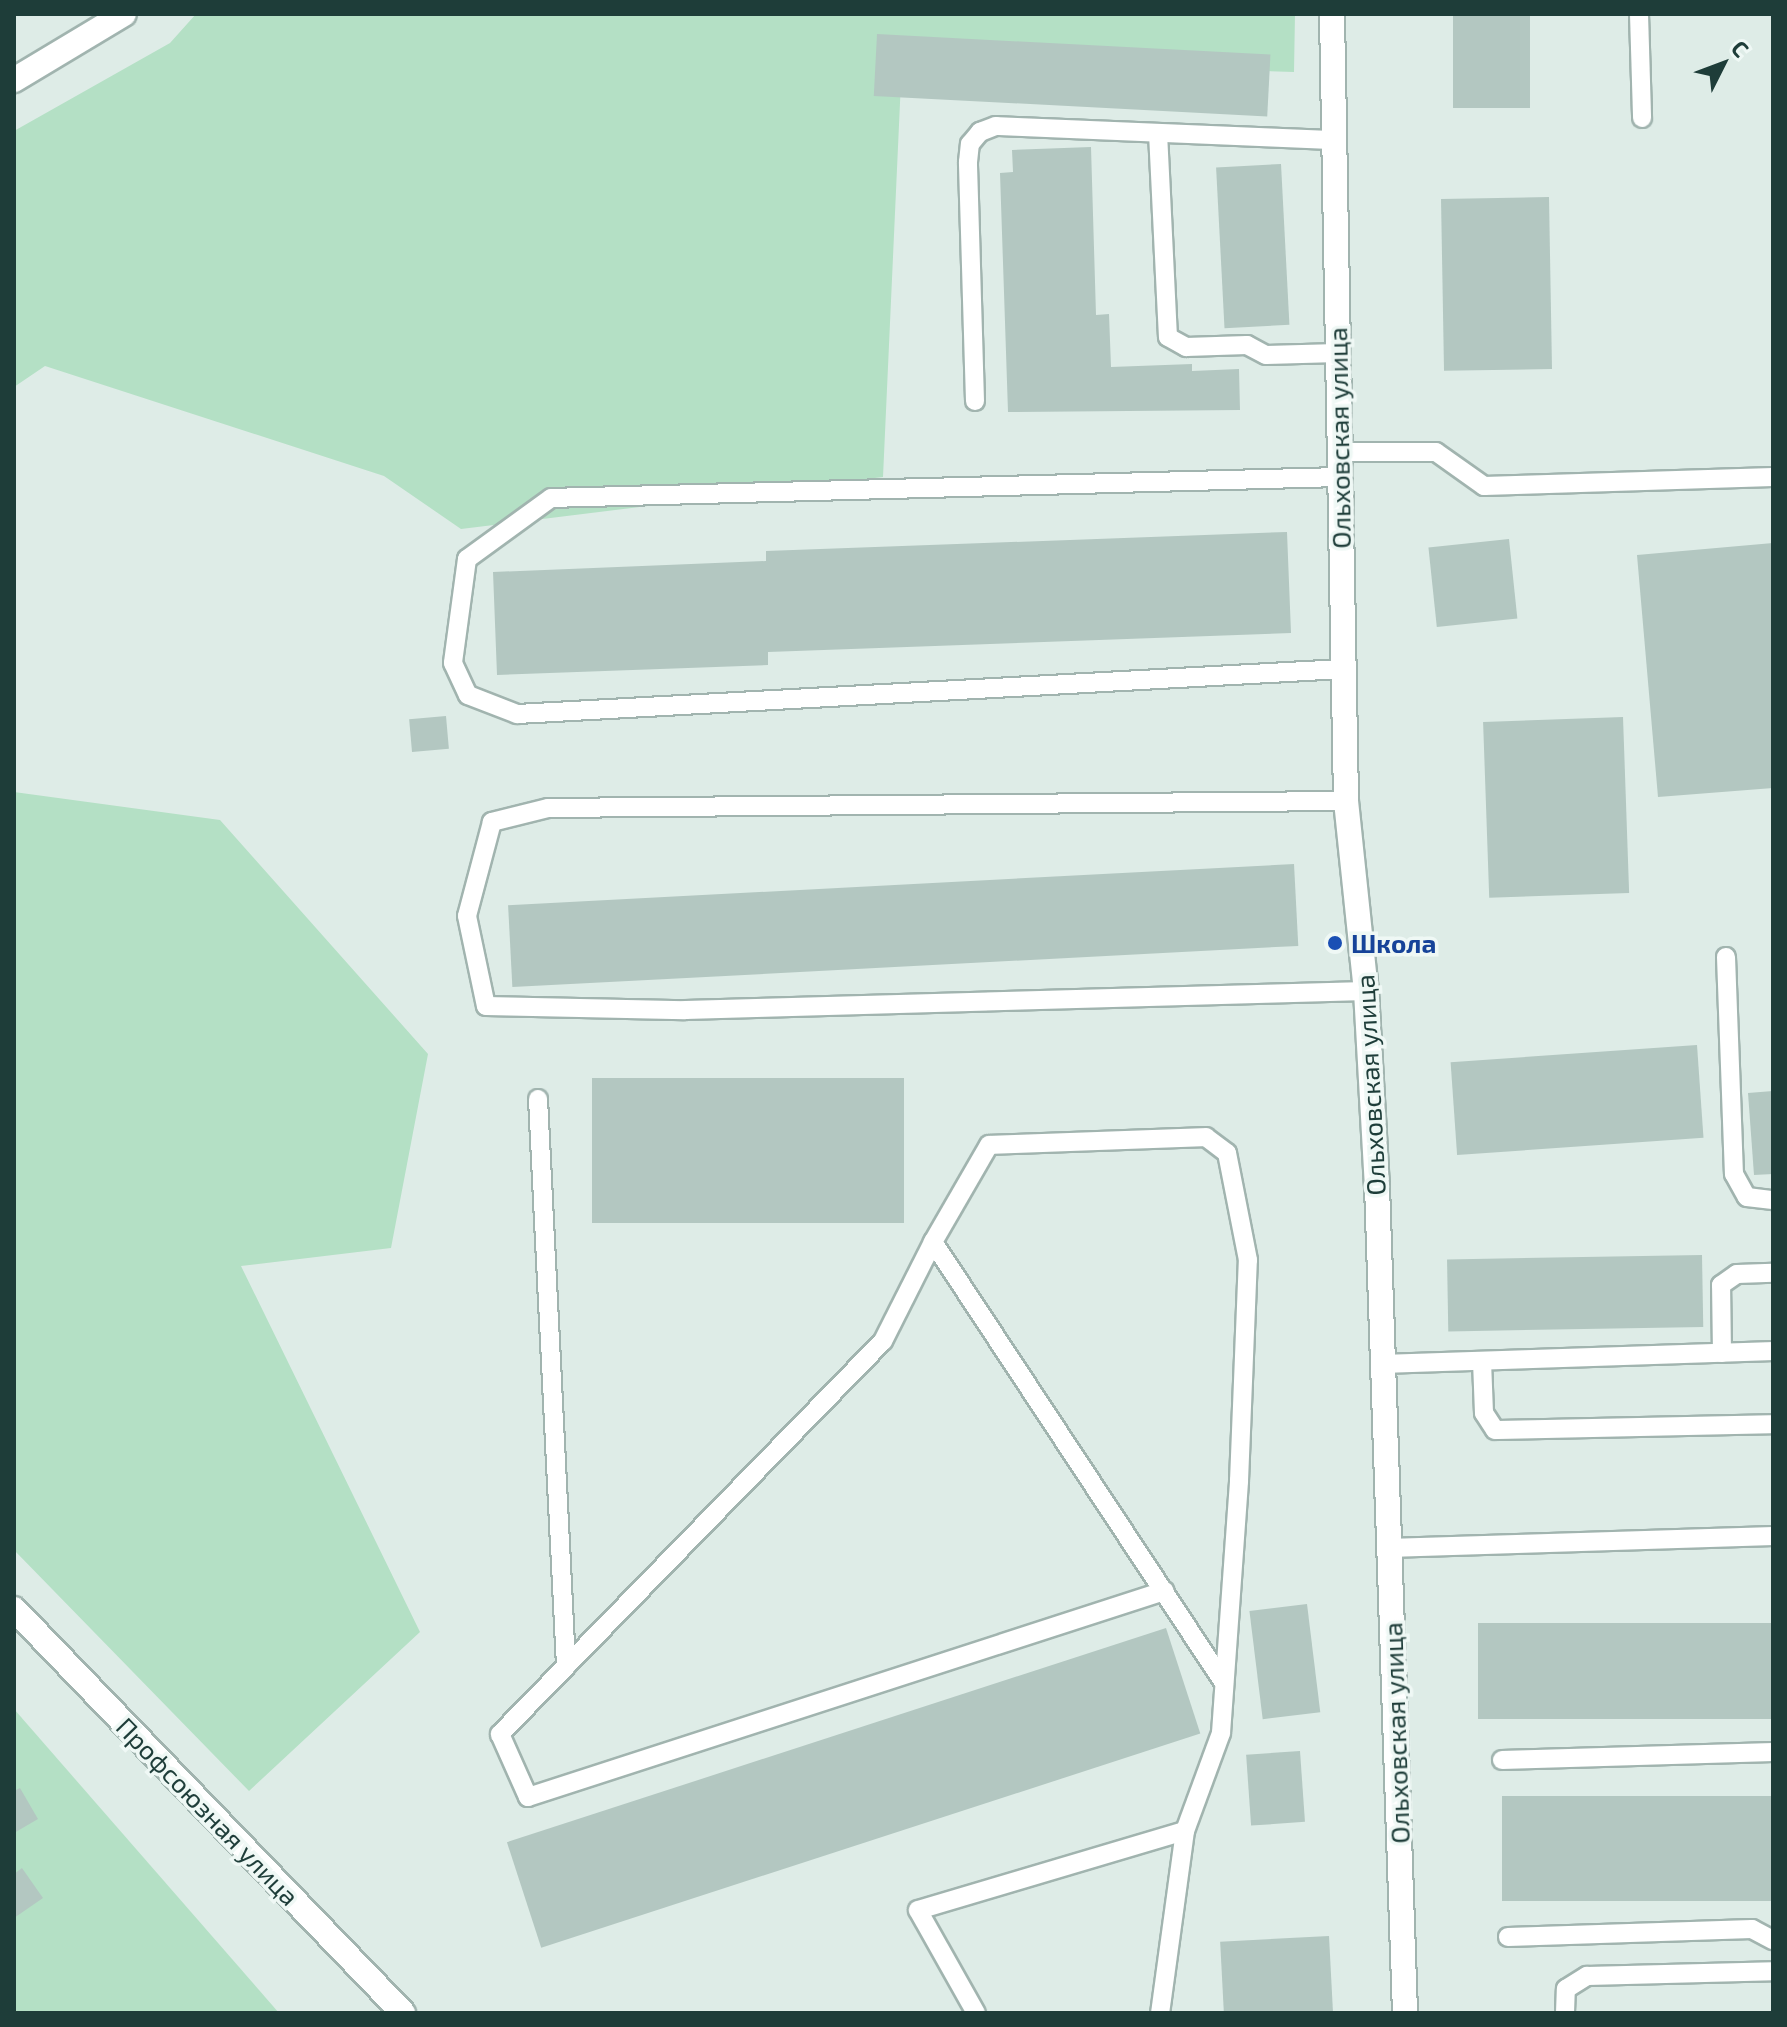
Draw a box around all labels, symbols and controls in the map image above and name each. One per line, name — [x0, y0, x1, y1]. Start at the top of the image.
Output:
north arrow — [1683, 24, 1763, 104]
text: С — [1727, 34, 1755, 61]
street label: Ольховская улица — [1321, 327, 1357, 549]
place label: Школа — [1351, 927, 1436, 959]
marker: Школа — [1326, 934, 1344, 952]
street label: Ольховская улица — [1349, 974, 1391, 1196]
street label: Ольховская улица — [1377, 1622, 1415, 1844]
street label: Профсоюзная улица — [110, 1711, 306, 1911]

